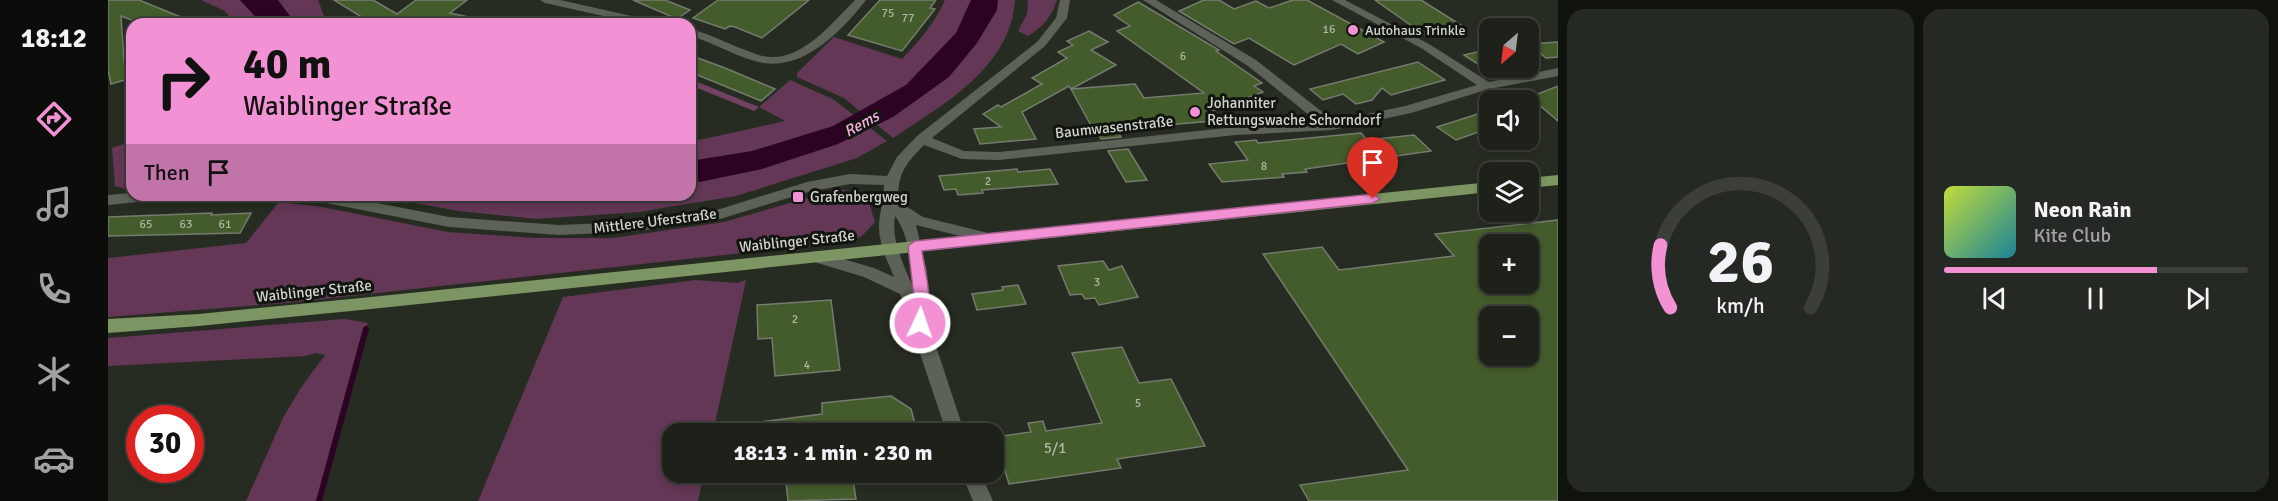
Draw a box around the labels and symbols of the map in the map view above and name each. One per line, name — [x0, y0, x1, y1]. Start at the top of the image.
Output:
house number: 75 — [882, 6, 894, 21]
house number: 77 — [902, 11, 914, 26]
north arrow — [1479, 18, 1539, 78]
house number: 16 — [1323, 22, 1335, 37]
place label: Autohaus Trinkle — [1365, 22, 1466, 39]
marker: Autohaus Trinkle — [1346, 23, 1360, 37]
house number: 6 — [1180, 49, 1186, 64]
place label: Johanniter Rettungswache Schorndorf — [1207, 94, 1382, 129]
water label: Rems — [840, 105, 884, 142]
marker: Johanniter Rettungswache Schorndorf — [1188, 105, 1202, 119]
street label: Baumwasenstraße — [1054, 112, 1174, 142]
pin — [1347, 137, 1398, 199]
house number: 8 — [1261, 159, 1267, 174]
house number: 2 — [985, 174, 991, 189]
place label: Grafenbergweg — [810, 188, 908, 206]
marker: Grafenbergweg — [791, 190, 805, 204]
street label: Mittlere Uferstraße — [592, 205, 718, 237]
house number: 65 — [140, 217, 152, 232]
house number: 63 — [180, 217, 192, 232]
house number: 61 — [219, 217, 231, 232]
street label: Waiblinger Straße — [738, 226, 856, 256]
house number: 3 — [1094, 275, 1100, 290]
street label: Waiblinger Straße — [255, 276, 373, 306]
position arrow — [888, 291, 952, 355]
house number: 2 — [792, 312, 798, 327]
house number: 4 — [804, 358, 811, 373]
house number: 5 — [1135, 396, 1141, 411]
speed limit sign: 30 — [126, 405, 204, 483]
house number: 5/1 — [1044, 439, 1066, 457]

